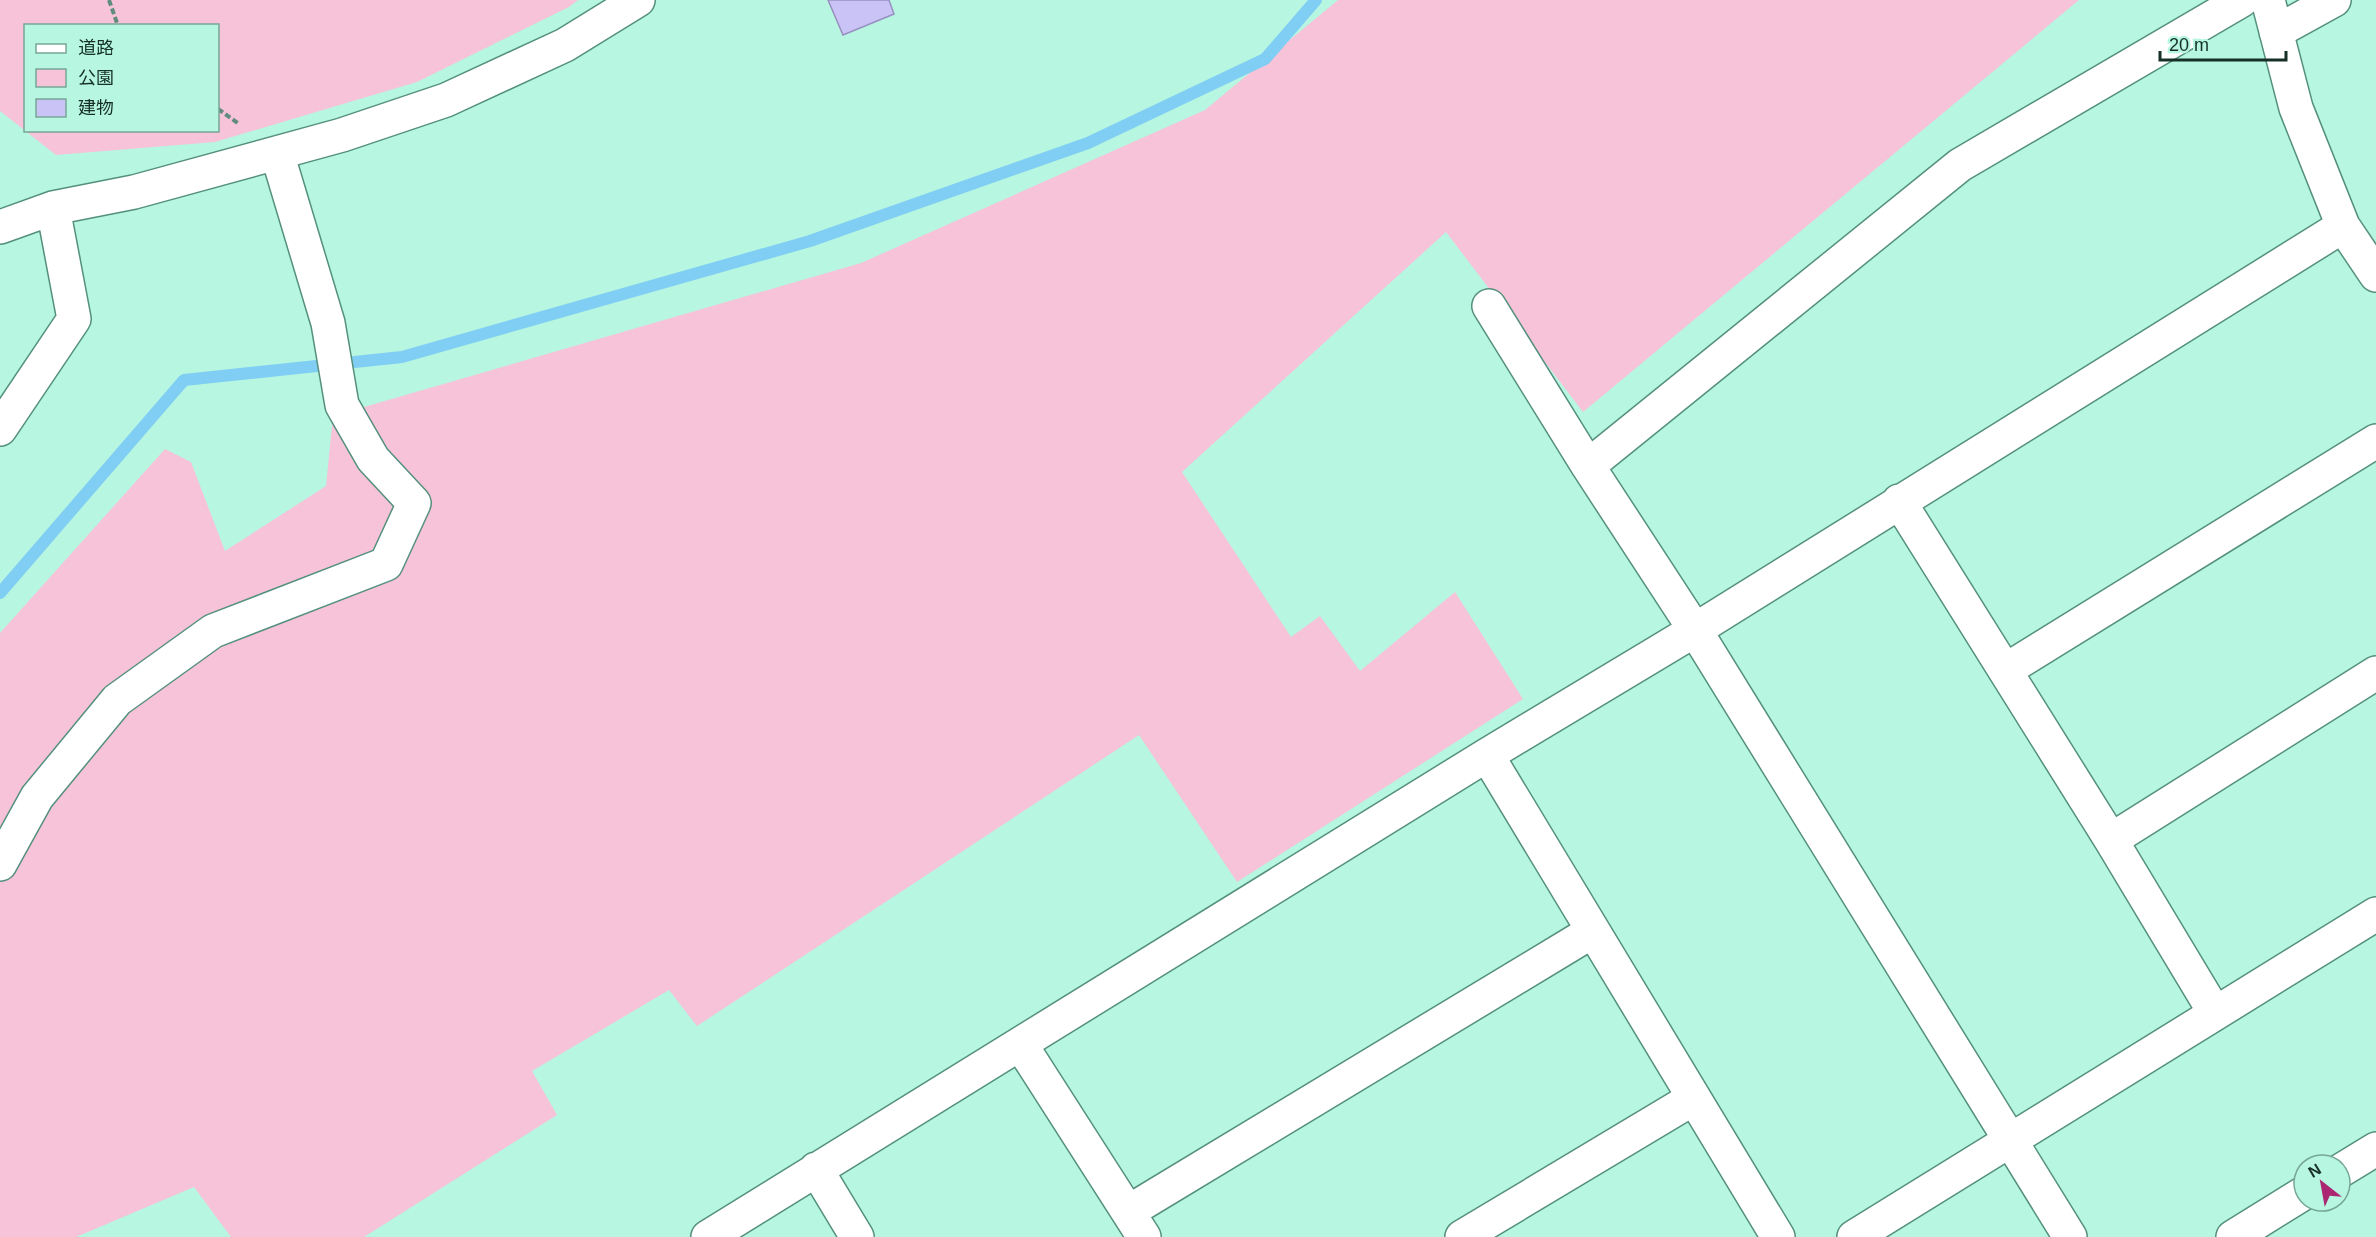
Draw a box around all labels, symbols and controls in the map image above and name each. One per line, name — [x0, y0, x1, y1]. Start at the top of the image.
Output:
legend — [24, 24, 219, 132]
scale bar — [2160, 24, 2286, 62]
text: 20 m — [2169, 35, 2209, 55]
text: 道路 — [78, 38, 114, 58]
text: 公園 — [78, 68, 114, 88]
text: 建物 — [78, 98, 114, 118]
north arrow — [2292, 1153, 2352, 1213]
text: N — [2305, 1160, 2324, 1181]

